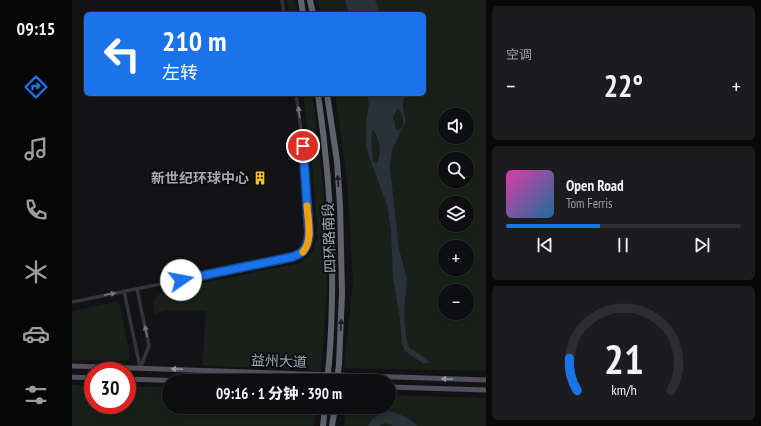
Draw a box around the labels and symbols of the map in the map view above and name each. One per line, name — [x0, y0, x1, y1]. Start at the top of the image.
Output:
one-way arrow — [296, 106, 302, 118]
pin — [286, 129, 320, 163]
place label: 新世纪环球中心 — [151, 169, 249, 187]
building icon: 新世纪环球中心 — [252, 170, 268, 186]
one-way arrow — [335, 175, 342, 187]
street label: 四环路南段 — [319, 203, 339, 273]
position arrow — [160, 259, 202, 301]
one-way arrow — [104, 291, 116, 297]
one-way arrow — [338, 319, 345, 331]
one-way arrow — [143, 325, 149, 337]
street label: 益州大道 — [251, 351, 307, 371]
speed limit sign: 30 — [84, 362, 136, 414]
one-way arrow — [171, 366, 183, 373]
one-way arrow — [441, 375, 453, 382]

